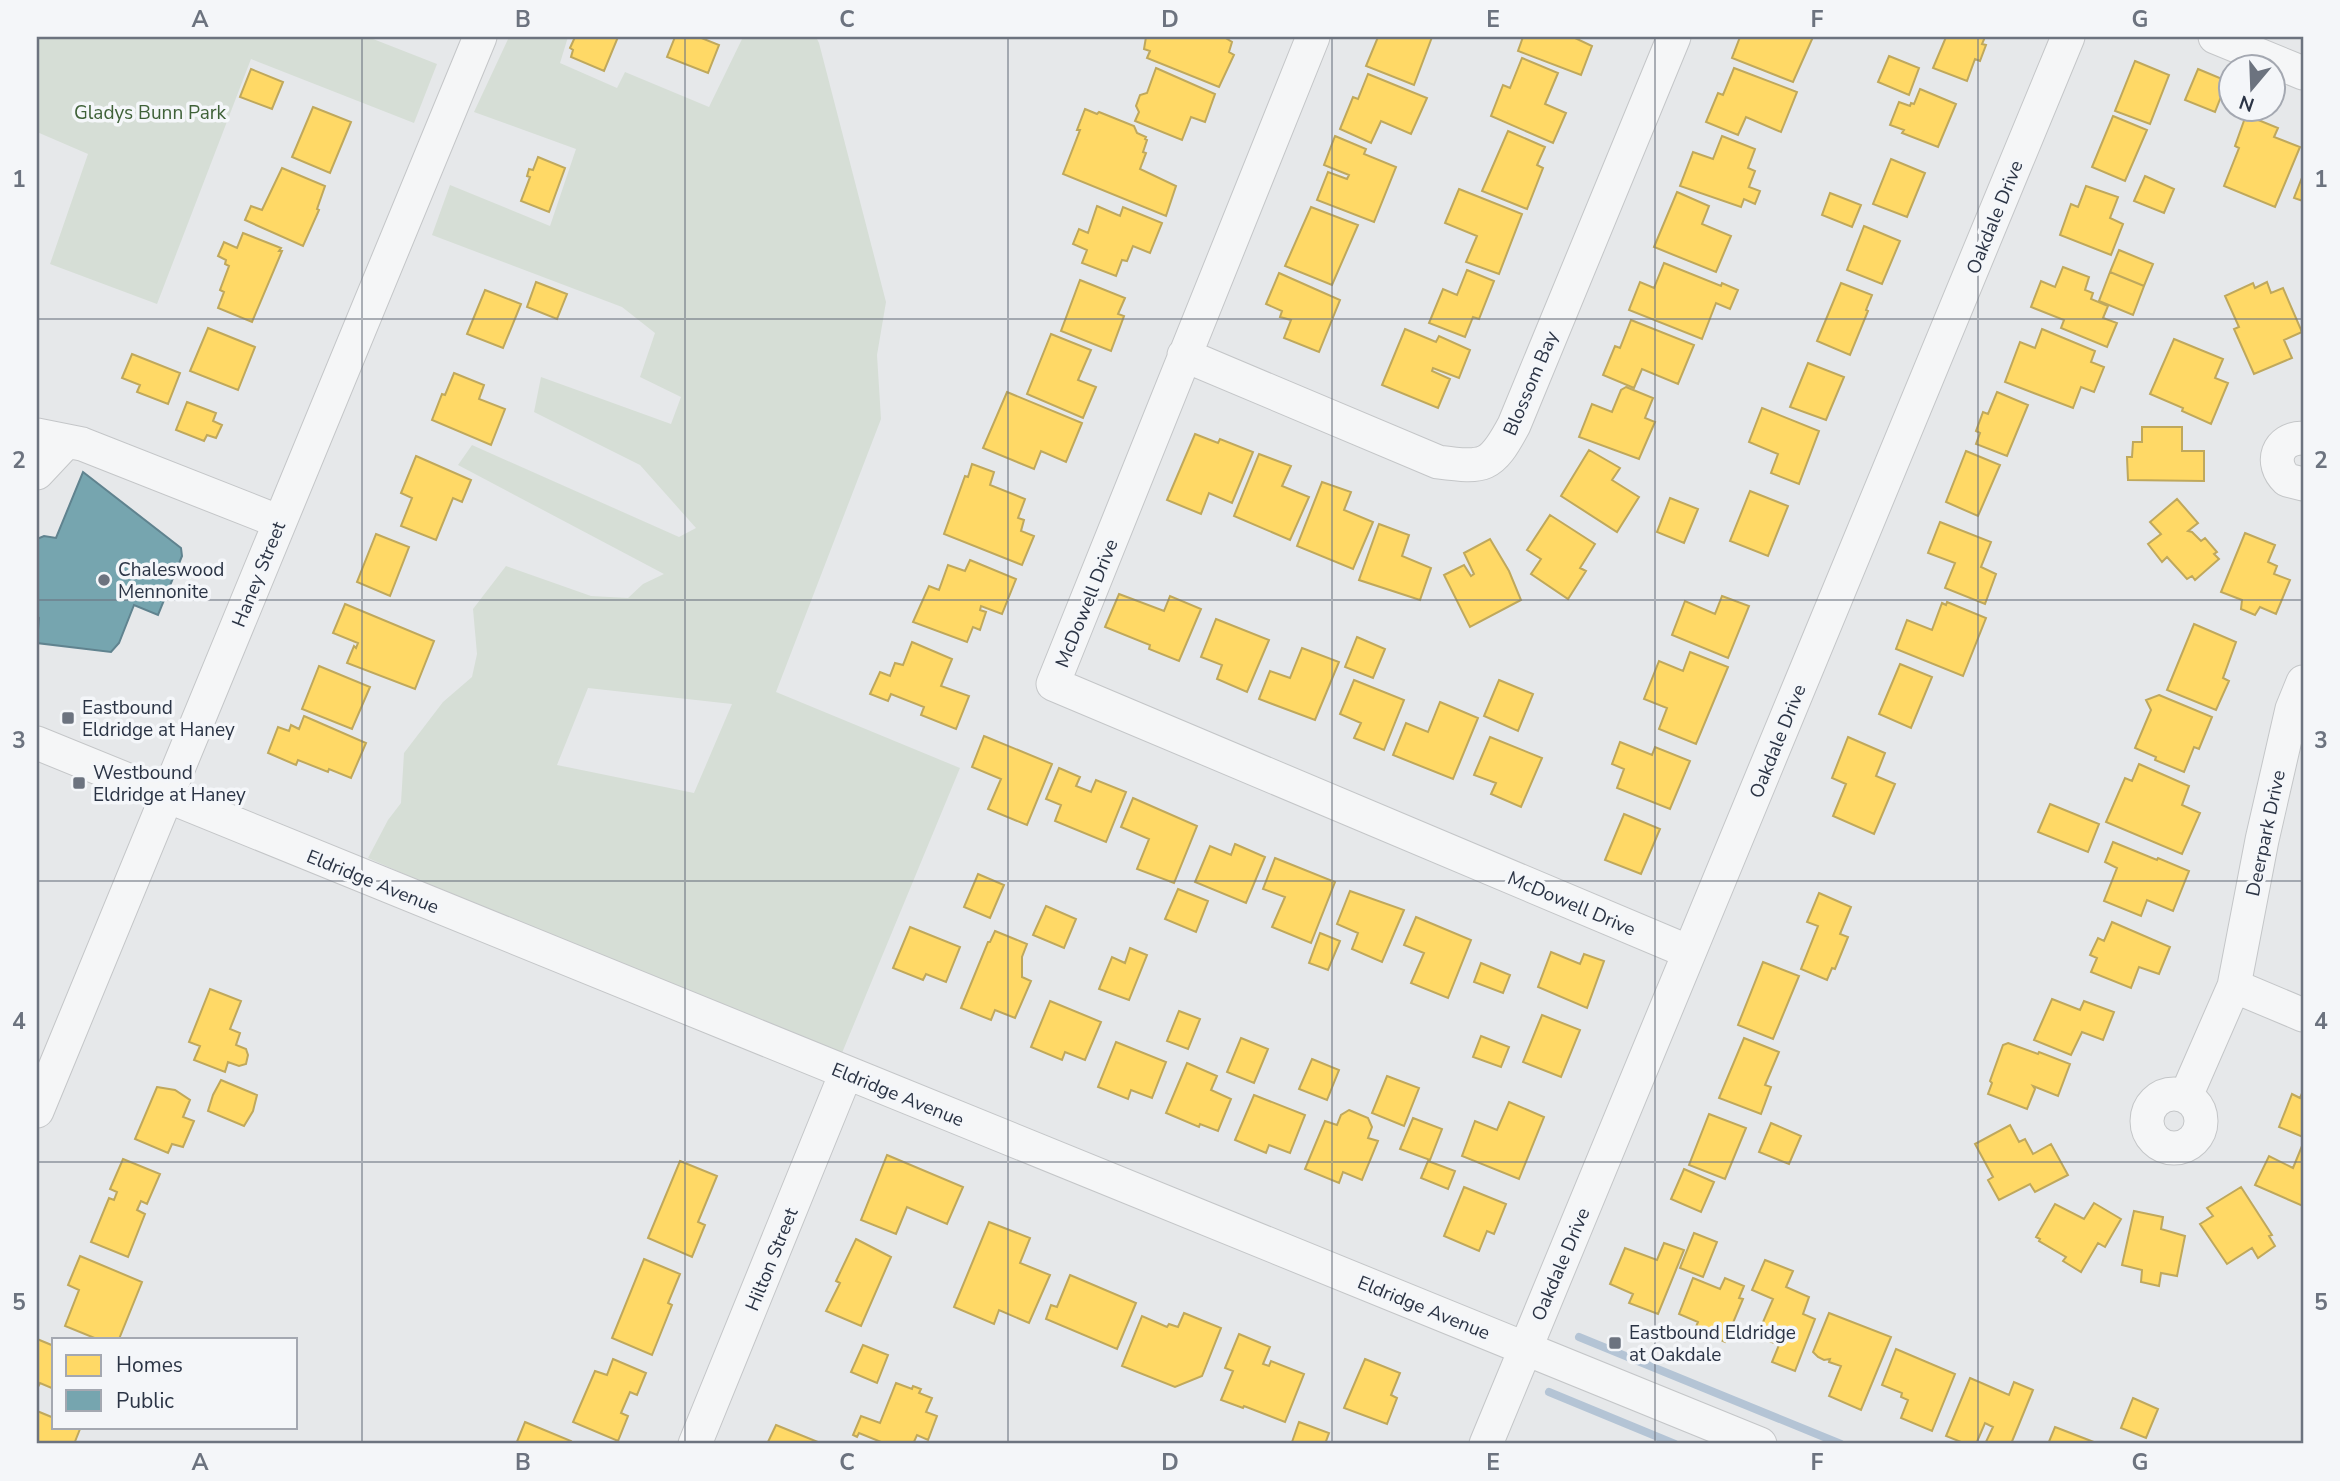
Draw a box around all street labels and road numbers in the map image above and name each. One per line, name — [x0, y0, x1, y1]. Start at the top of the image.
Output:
street label: Oakdale Drive — [1960, 157, 2030, 278]
street label: Blossom Bay — [1497, 327, 1565, 440]
street label: Haney Street — [226, 517, 292, 631]
street label: McDowell Drive — [1049, 535, 1125, 672]
street label: Oakdale Drive — [1743, 681, 1813, 802]
street label: Deerpark Drive — [2240, 768, 2292, 899]
street label: Eldridge Avenue — [302, 844, 443, 920]
street label: McDowell Drive — [1504, 865, 1640, 943]
street label: Eldridge Avenue — [827, 1057, 968, 1133]
street label: Hilton Street — [739, 1204, 805, 1315]
street label: Oakdale Drive — [1525, 1204, 1596, 1325]
street label: Eldridge Avenue — [1353, 1270, 1494, 1346]

